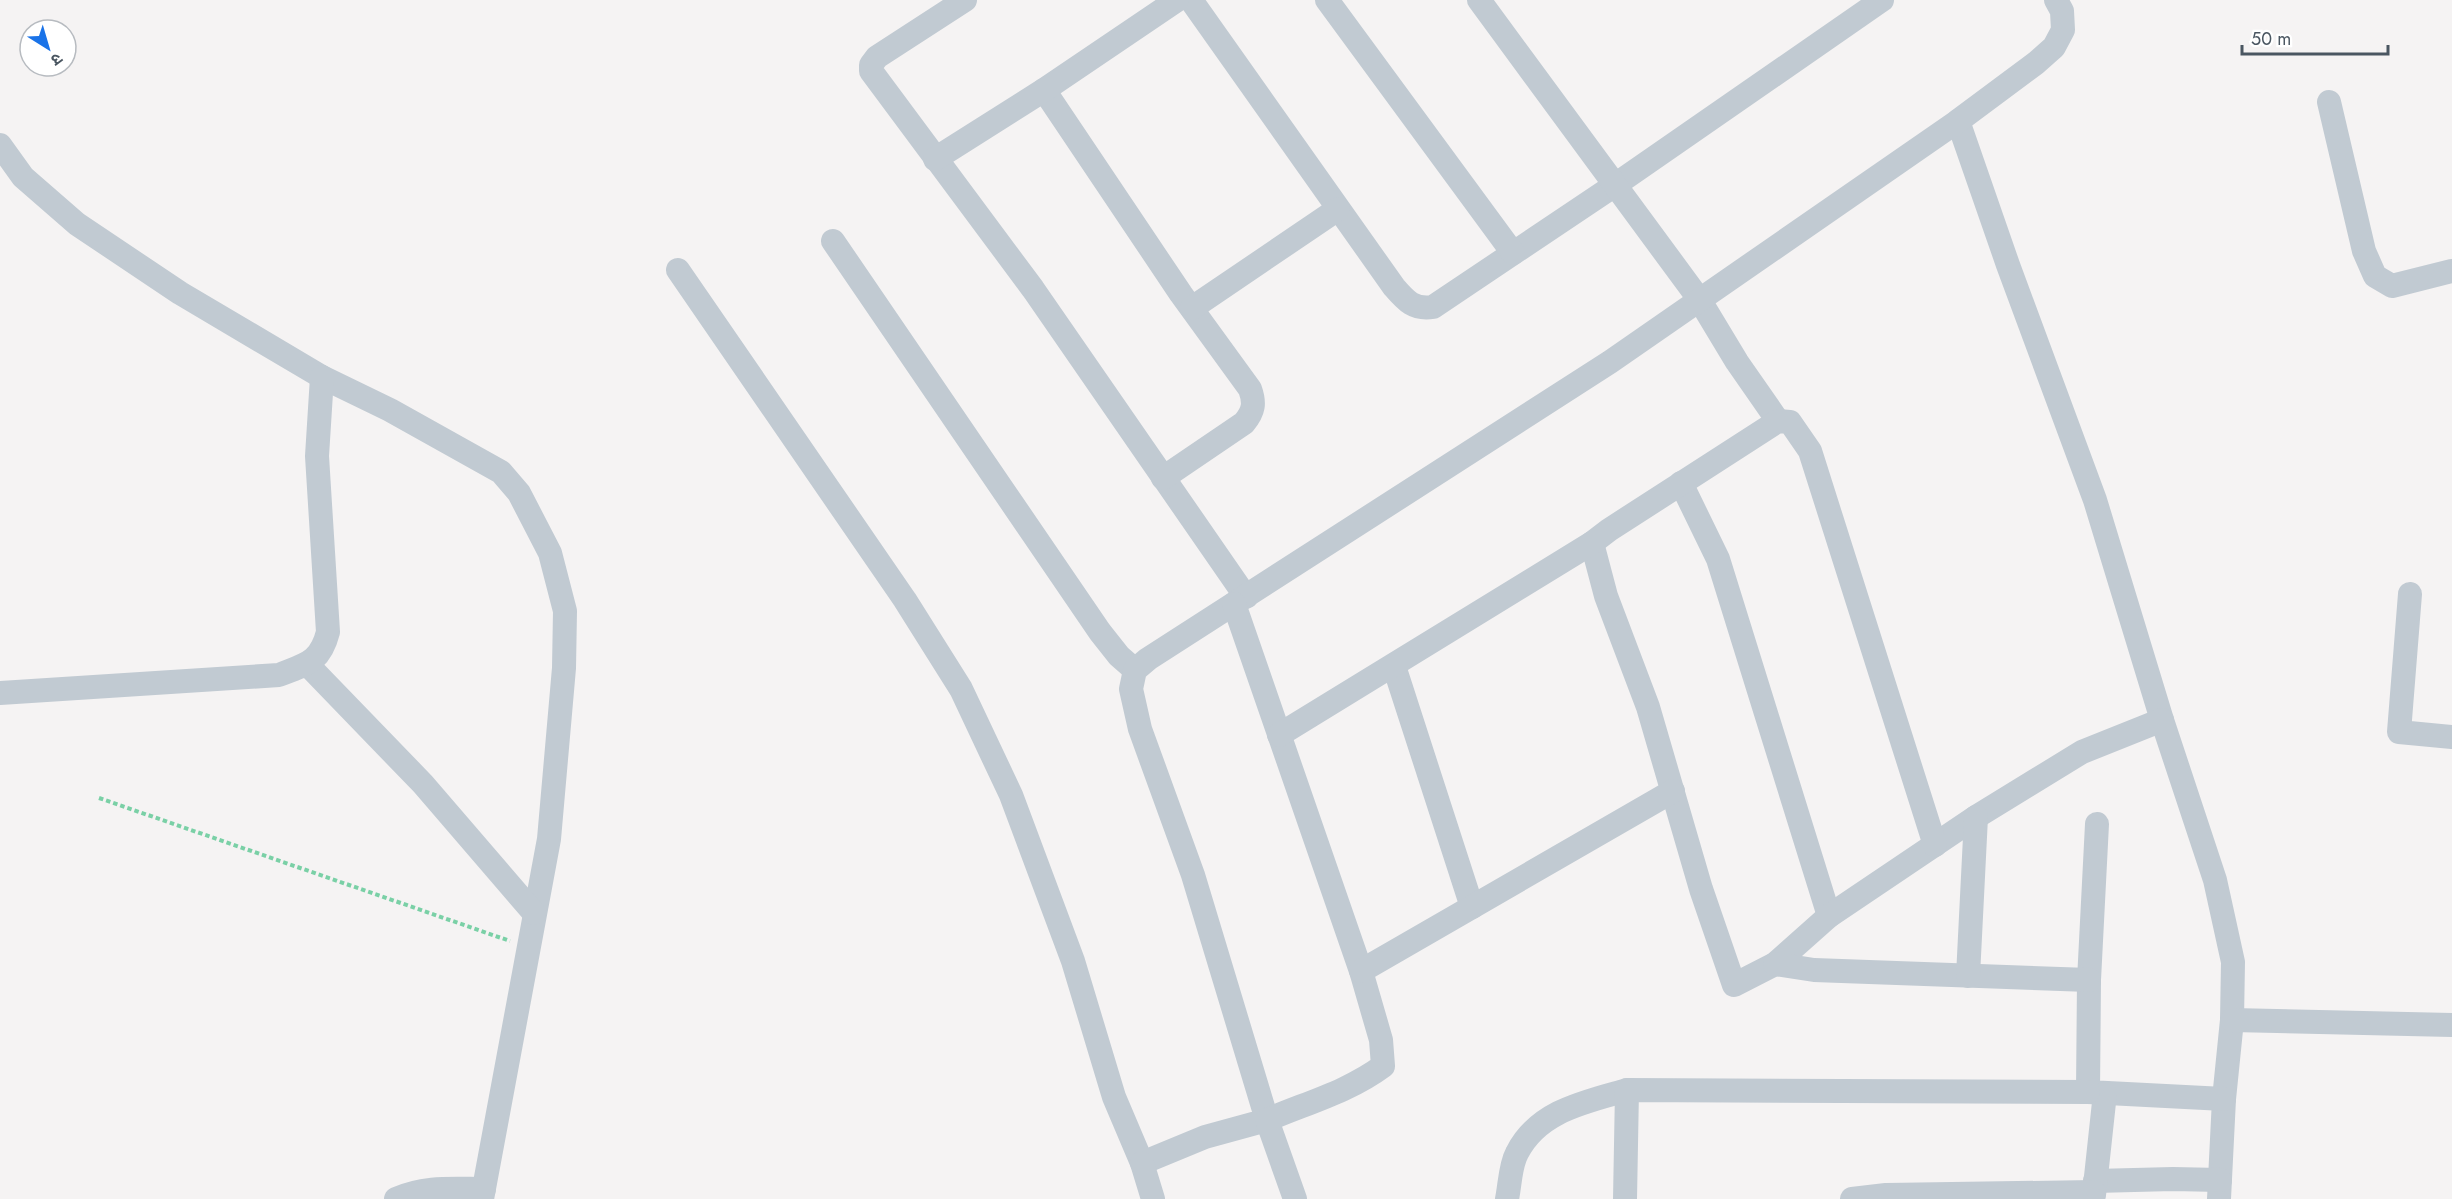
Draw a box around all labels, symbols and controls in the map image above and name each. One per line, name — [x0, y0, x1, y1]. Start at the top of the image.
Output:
north arrow — [18, 18, 78, 78]
scale bar — [2242, 18, 2388, 56]
text: 50 m — [2251, 26, 2291, 52]
text: उ — [46, 48, 67, 72]

